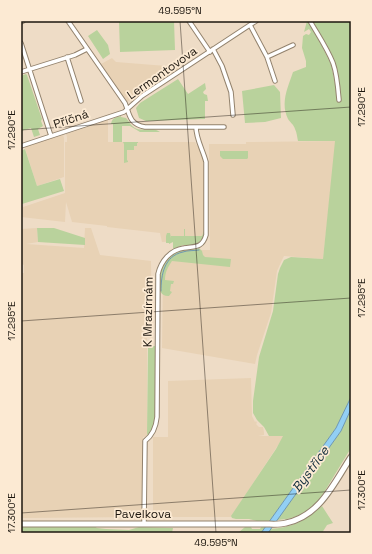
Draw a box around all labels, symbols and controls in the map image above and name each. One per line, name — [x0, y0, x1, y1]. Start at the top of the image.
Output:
text: 49.595°N — [158, 4, 202, 17]
street label: Lermontovova — [124, 43, 200, 103]
text: 17.290°E — [355, 87, 368, 127]
street label: Příčná — [51, 106, 91, 132]
text: 17.290°E — [5, 110, 18, 150]
street label: K Mrazírnám — [139, 277, 157, 347]
text: 17.295°E — [355, 278, 368, 318]
text: 17.295°E — [5, 301, 18, 341]
water label: Bystřice — [288, 442, 334, 496]
text: 17.300°E — [355, 470, 368, 510]
text: 17.300°E — [5, 493, 18, 533]
street label: Pavelkova — [115, 506, 171, 522]
text: 49.595°N — [194, 536, 238, 549]

